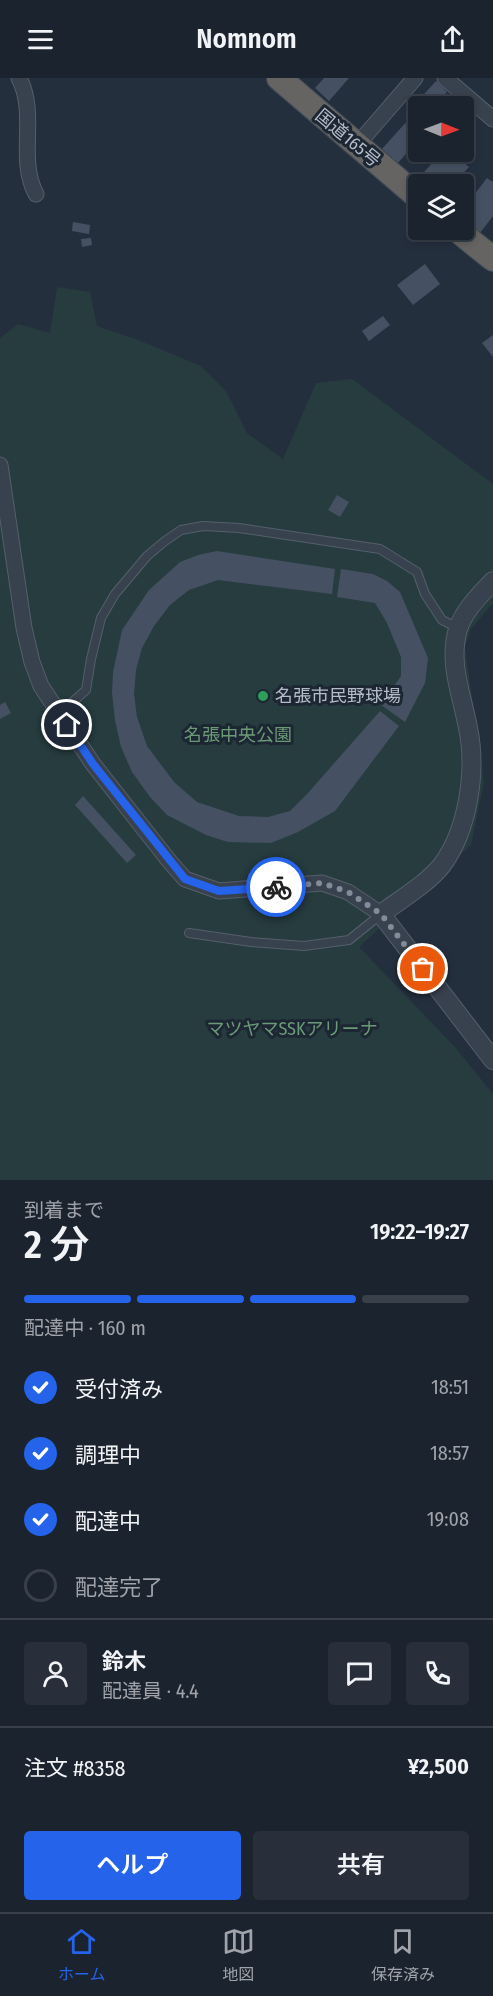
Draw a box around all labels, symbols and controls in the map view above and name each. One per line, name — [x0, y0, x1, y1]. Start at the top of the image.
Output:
icon: menu — [24, 23, 57, 56]
text: Nomnom — [196, 23, 297, 55]
icon: share — [436, 23, 469, 56]
north arrow — [408, 96, 474, 162]
map controls — [408, 96, 474, 240]
street label: 国道165号 — [311, 104, 385, 172]
button: layers — [408, 174, 474, 240]
place label: 名張市民野球場 — [275, 685, 401, 707]
marker: 名張市民野球場 — [256, 689, 270, 703]
pin — [41, 699, 92, 750]
icon: home — [50, 708, 83, 741]
park label: 名張中央公園 — [184, 724, 292, 746]
courier — [246, 857, 306, 917]
icon: bike — [260, 871, 293, 904]
pin — [397, 943, 448, 994]
icon: bag — [406, 952, 439, 985]
park label: マツヤマSSKアリーナ — [206, 1018, 378, 1040]
text: 到着まで — [24, 1198, 104, 1222]
text: 19:22–19:27 — [370, 1218, 469, 1245]
text: 2 分 — [24, 1222, 89, 1268]
text: 配達中 · 160 m — [24, 1316, 146, 1340]
icon: check — [24, 1371, 57, 1404]
text: 18:51 — [431, 1375, 469, 1399]
text: 受付済み — [75, 1376, 163, 1403]
icon: check — [24, 1437, 57, 1470]
text: 18:57 — [430, 1441, 469, 1465]
text: 調理中 — [75, 1442, 141, 1469]
icon: check — [24, 1503, 57, 1536]
text: 19:08 — [427, 1507, 469, 1531]
text: 配達中 — [75, 1508, 141, 1535]
text: 配達完了 — [75, 1574, 163, 1601]
button: person — [24, 1642, 87, 1705]
button: chat — [328, 1642, 391, 1705]
button: phone — [406, 1642, 469, 1705]
text: 鈴木 — [102, 1648, 146, 1675]
text: 配達員 · 4.4 — [102, 1679, 199, 1703]
text: ¥2,500 — [408, 1753, 469, 1780]
text: 注文 #8358 — [24, 1755, 126, 1782]
button: ヘルプ — [24, 1831, 241, 1900]
button: 共有 — [253, 1831, 469, 1900]
tab: ホーム — [58, 1925, 106, 1985]
tab: 地図 — [222, 1925, 255, 1985]
tab: 保存済み — [371, 1925, 435, 1985]

